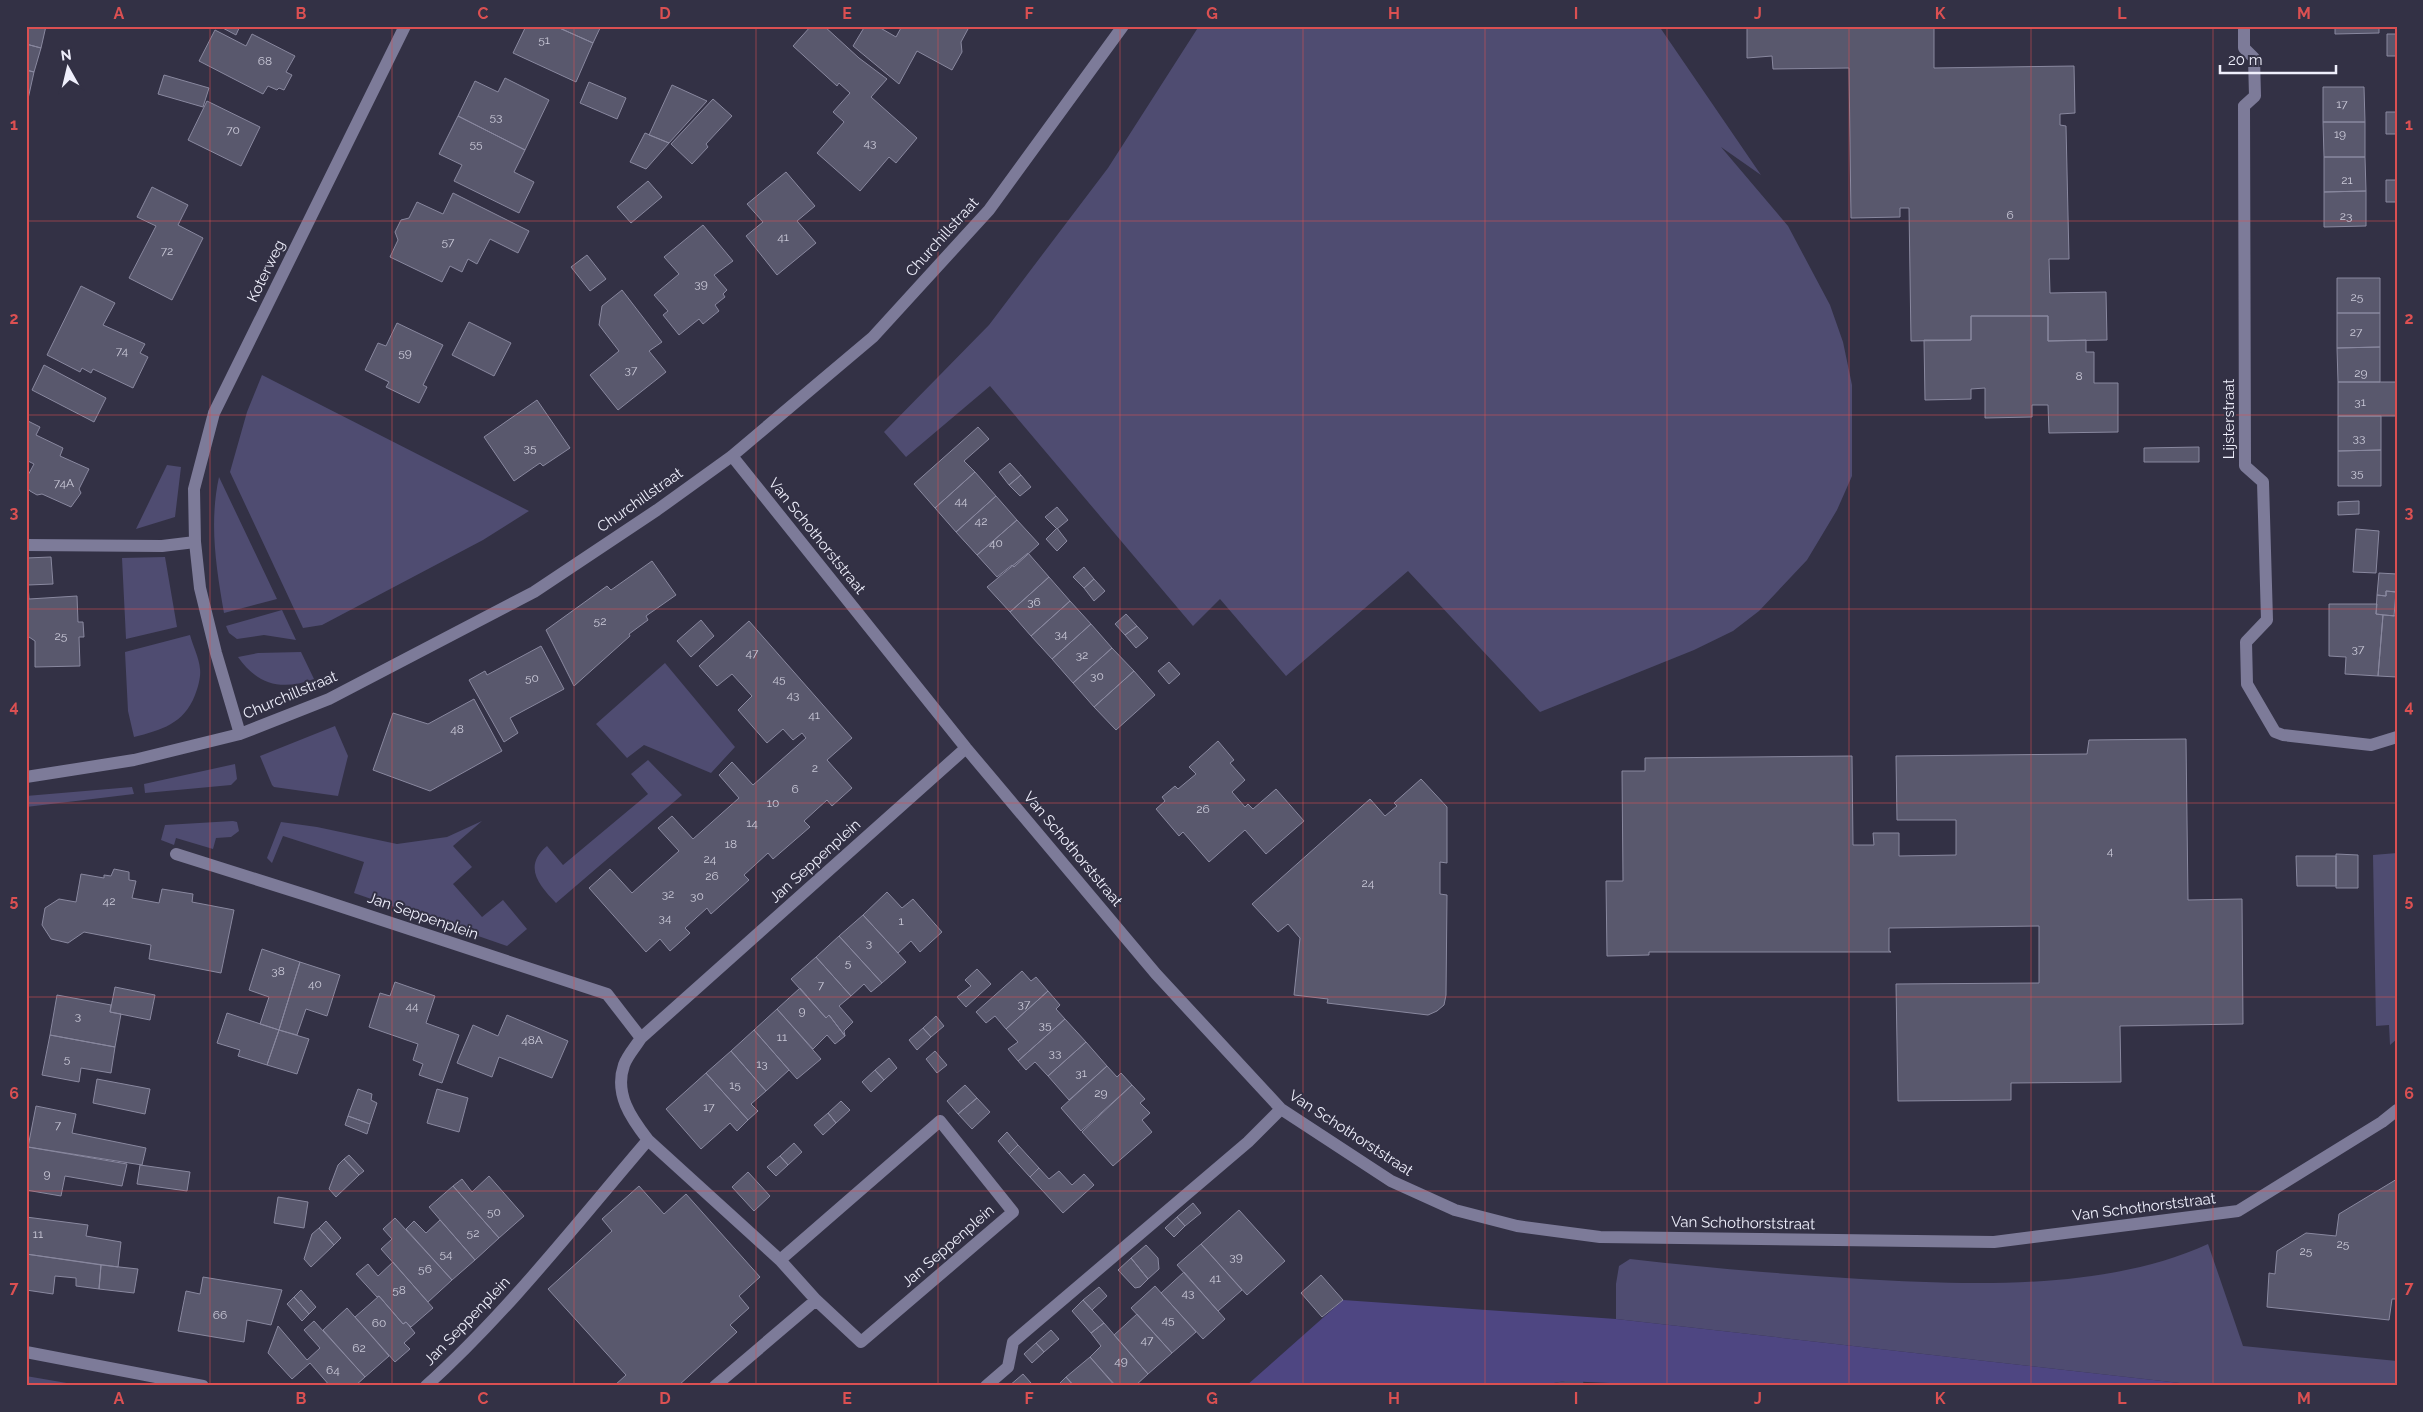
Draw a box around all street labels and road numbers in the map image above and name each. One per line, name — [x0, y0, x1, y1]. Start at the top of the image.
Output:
street label: Churchillstraat — [902, 194, 982, 280]
street label: Koterweg — [243, 237, 289, 305]
street label: Lijsterstraat — [2220, 379, 2238, 459]
street label: Churchillstraat — [594, 464, 686, 536]
street label: Van Schothorststraat — [765, 474, 869, 598]
street label: Churchillstraat — [240, 667, 340, 723]
street label: Van Schothorststraat — [1020, 788, 1126, 910]
street label: Jan Seppenplein — [766, 816, 864, 906]
street label: Jan Seppenplein — [365, 889, 481, 943]
street label: Van Schothorststraat — [1286, 1086, 1416, 1180]
street label: Van Schothorststraat — [2071, 1189, 2217, 1225]
street label: Jan Seppenplein — [898, 1201, 998, 1291]
street label: Van Schothorststraat — [1671, 1213, 1815, 1233]
street label: Jan Seppenplein — [420, 1273, 514, 1369]

